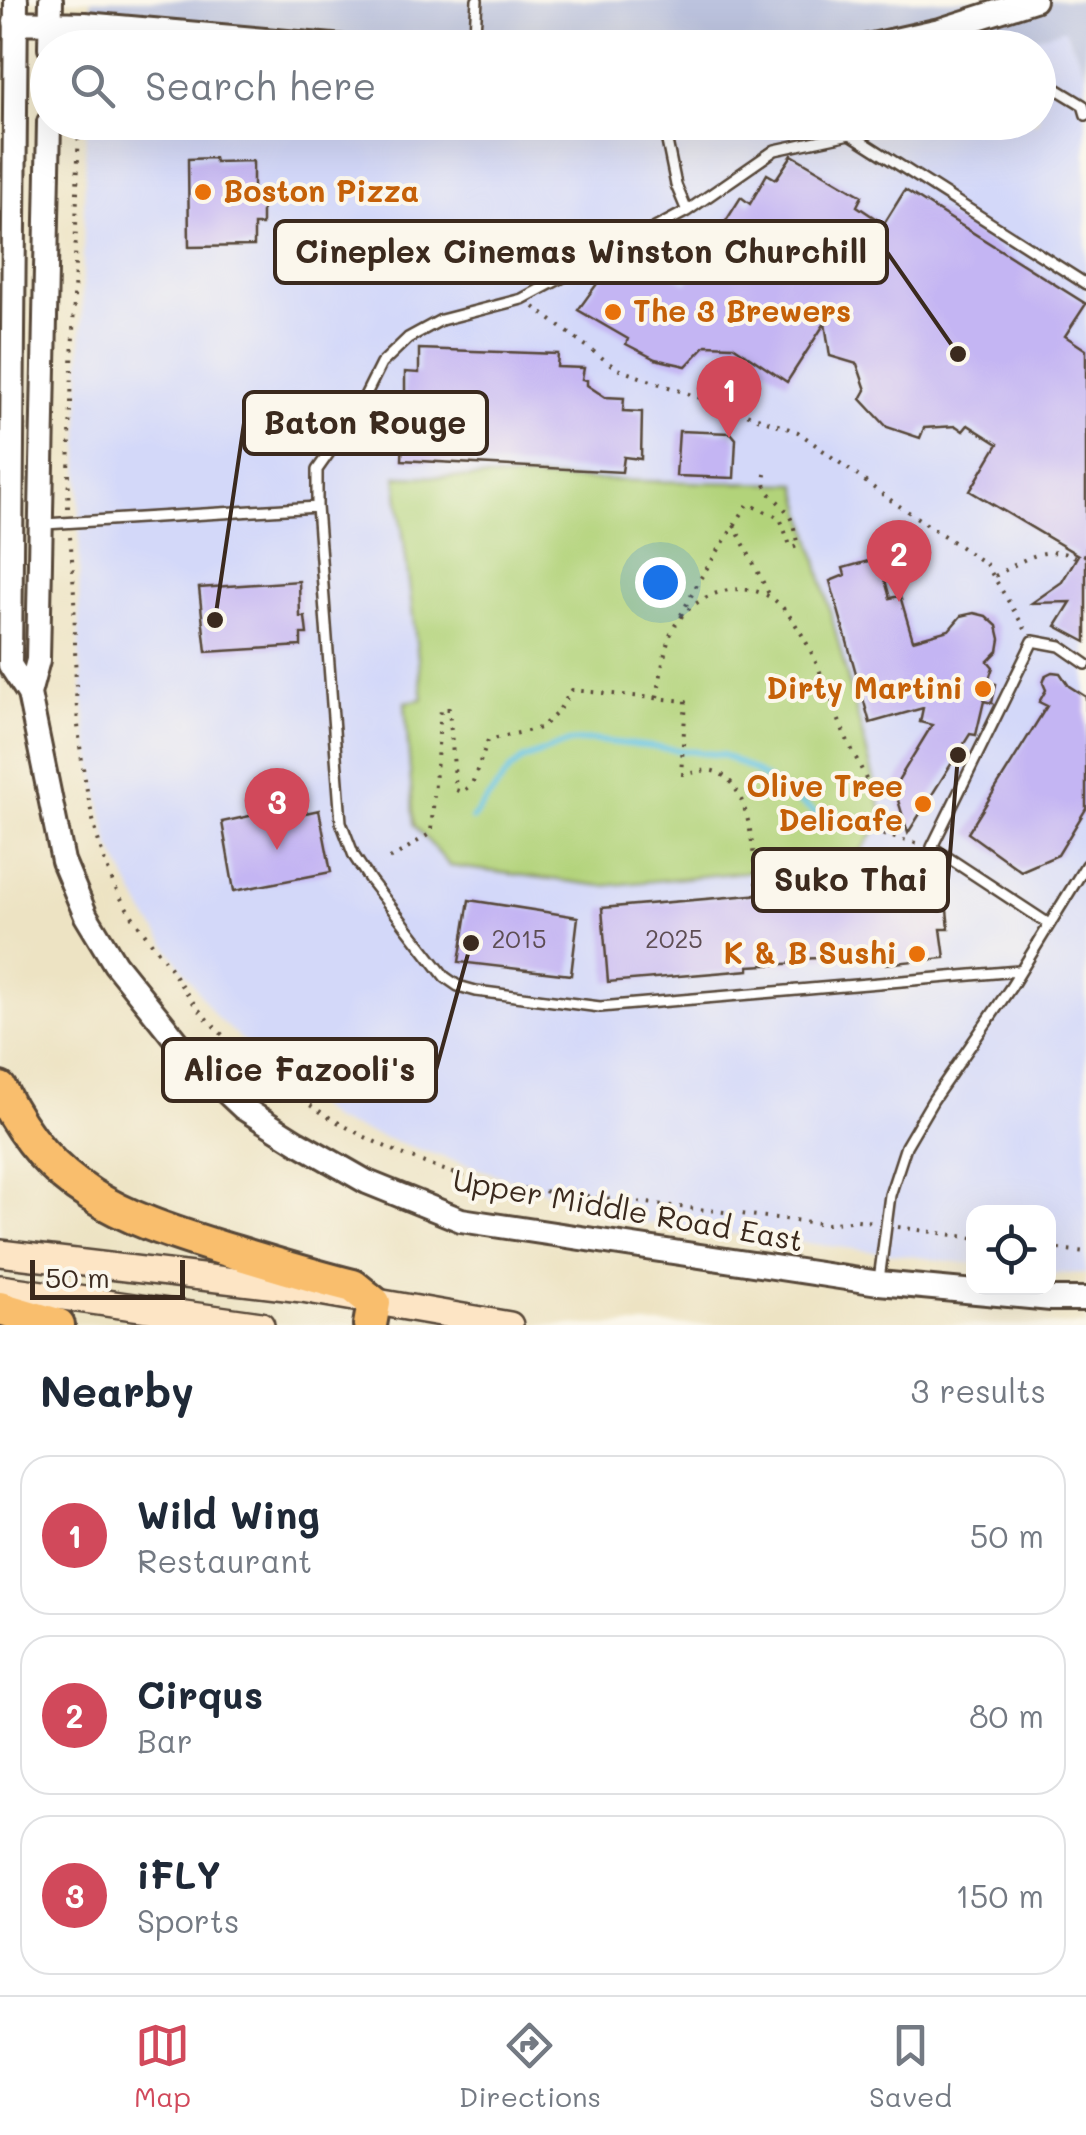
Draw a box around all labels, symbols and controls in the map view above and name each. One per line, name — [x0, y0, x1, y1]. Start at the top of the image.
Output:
search box — [30, 30, 1056, 140]
icon: search — [65, 58, 120, 113]
text: Search here — [145, 60, 376, 110]
place label: Boston Pizza — [223, 170, 419, 210]
marker: Boston Pizza — [192, 181, 214, 203]
callout: Cineplex Cinemas Winston Churchill — [275, 221, 887, 283]
text: Cineplex Cinemas Winston Churchill — [295, 229, 867, 271]
place label: The 3 Brewers — [633, 290, 851, 330]
marker: The 3 Brewers — [602, 301, 624, 323]
pin: 1 — [696, 356, 762, 438]
callout: Baton Rouge — [244, 392, 487, 454]
text: Baton Rouge — [264, 400, 466, 442]
pin: 2 — [866, 520, 932, 602]
your location — [635, 557, 686, 608]
place label: Dirty Martini — [766, 667, 963, 707]
marker: Dirty Martini — [972, 678, 994, 700]
place label: Olive Tree Delicafe — [746, 765, 903, 839]
pin: 3 — [244, 768, 310, 850]
marker: Olive Tree Delicafe — [912, 793, 934, 815]
callout: Suko Thai — [753, 849, 948, 911]
text: Suko Thai — [774, 857, 928, 899]
house number: 2015 — [491, 922, 547, 954]
house number: 2025 — [645, 922, 703, 954]
place label: K & B Sushi — [724, 932, 897, 972]
marker: K & B Sushi — [906, 943, 928, 965]
callout: Alice Fazooli's — [163, 1039, 436, 1101]
text: Alice Fazooli's — [183, 1047, 415, 1089]
street label: Upper Middle Road East — [450, 1159, 807, 1260]
map controls — [966, 1205, 1056, 1295]
button: locate — [966, 1205, 1056, 1295]
scale bar — [30, 1255, 185, 1300]
text: 50 m — [45, 1259, 110, 1295]
text: Nearby — [40, 1363, 194, 1418]
text: 3 results — [910, 1369, 1046, 1411]
text: Wild Wing — [137, 1489, 320, 1539]
text: 1 — [67, 1514, 82, 1556]
text: 50 m — [970, 1514, 1044, 1556]
text: Restaurant — [137, 1539, 312, 1581]
text: Cirqus — [137, 1669, 263, 1719]
text: 2 — [66, 1694, 83, 1736]
text: 80 m — [969, 1694, 1044, 1736]
text: Bar — [137, 1719, 193, 1761]
text: iFLY — [137, 1849, 221, 1899]
text: 3 — [65, 1874, 84, 1916]
text: 150 m — [956, 1874, 1044, 1916]
text: Sports — [137, 1899, 239, 1941]
tab: Map — [134, 2018, 191, 2114]
tab: Directions — [459, 2018, 601, 2114]
tab: Saved — [869, 2018, 952, 2114]

